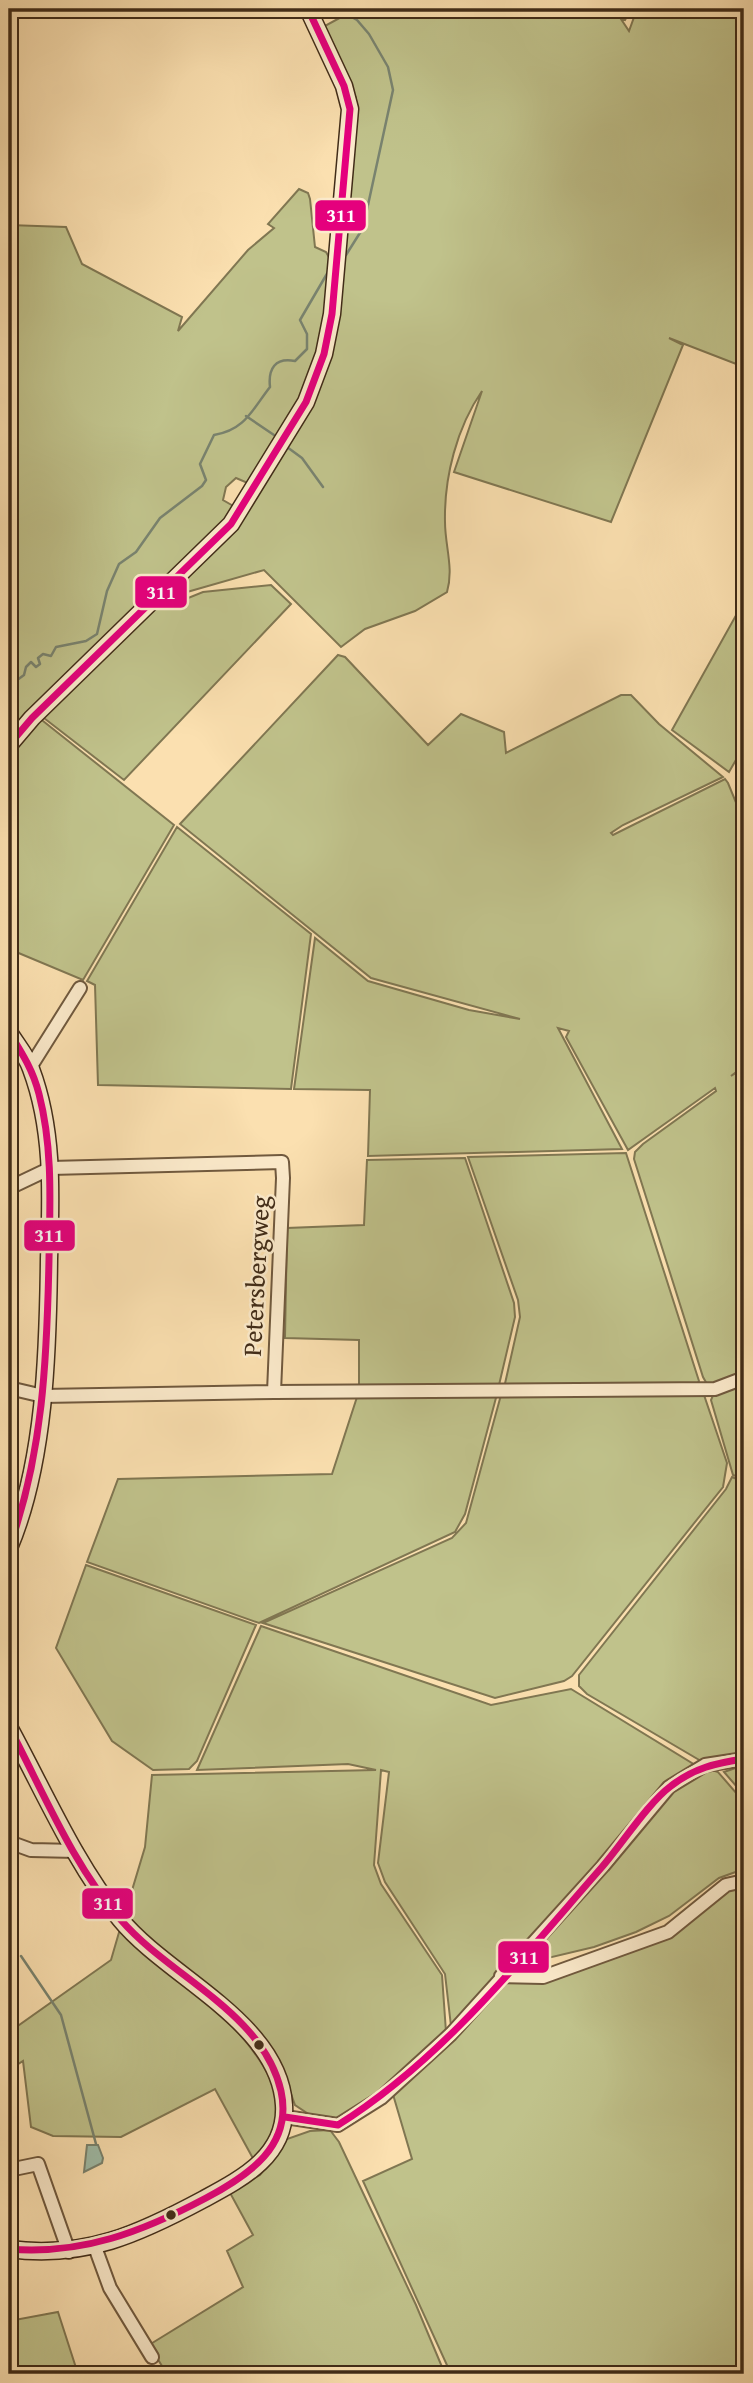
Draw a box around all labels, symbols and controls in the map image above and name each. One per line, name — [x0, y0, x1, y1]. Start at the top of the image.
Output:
line badge: 311 — [314, 199, 367, 232]
text: 311 — [326, 201, 356, 229]
line badge: 311 — [134, 575, 188, 609]
text: 311 — [146, 578, 176, 606]
street label: Petersbergweg — [232, 1195, 279, 1357]
line badge: 311 — [23, 1219, 76, 1252]
text: 311 — [34, 1221, 64, 1249]
line badge: 311 — [81, 1887, 134, 1920]
text: 311 — [93, 1889, 123, 1917]
line badge: 311 — [497, 1940, 550, 1974]
text: 311 — [509, 1943, 539, 1971]
unlabelled marker — [252, 2038, 266, 2052]
unlabelled marker — [164, 2208, 178, 2222]

